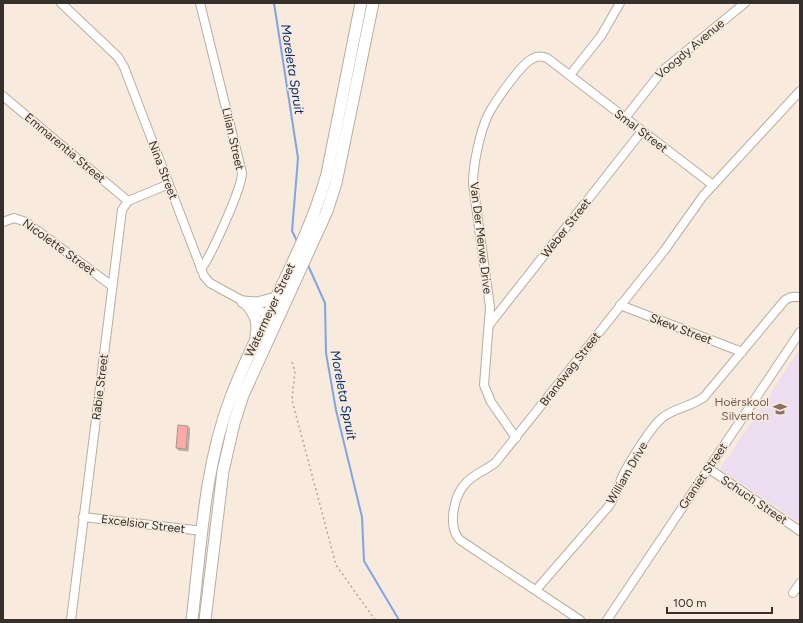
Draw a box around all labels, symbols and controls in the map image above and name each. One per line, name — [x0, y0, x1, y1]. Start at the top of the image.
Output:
street label: Voogdy Avenue — [653, 16, 728, 82]
water label: Moreleta Spruit — [278, 23, 307, 116]
street label: Lilian Street — [219, 106, 247, 172]
street label: Smal Street — [612, 106, 671, 156]
street label: Emmarentia Street — [22, 110, 109, 186]
street label: Nina Street — [145, 139, 181, 202]
street label: Van Der Merwe Drive — [467, 181, 495, 295]
street label: Weber Street — [538, 195, 594, 261]
street label: Nicolette Street — [20, 216, 99, 278]
street label: Watermeyer Street — [242, 260, 298, 359]
street label: Skew Street — [648, 311, 714, 347]
street label: Brandwag Street — [537, 329, 604, 409]
water label: Moreleta Spruit — [327, 349, 360, 442]
street label: Rabie Street — [89, 353, 111, 421]
place label: Hoërskool Silverton — [715, 395, 769, 423]
school or university icon: Hoërskool Silverton — [772, 401, 788, 417]
street label: William Drive — [604, 439, 651, 507]
street label: Graniet Street — [676, 440, 730, 512]
street label: Schuch Street — [718, 473, 790, 528]
street label: Excelsior Street — [100, 512, 186, 536]
scale bar — [667, 589, 772, 615]
text: 100 m — [673, 596, 707, 610]

